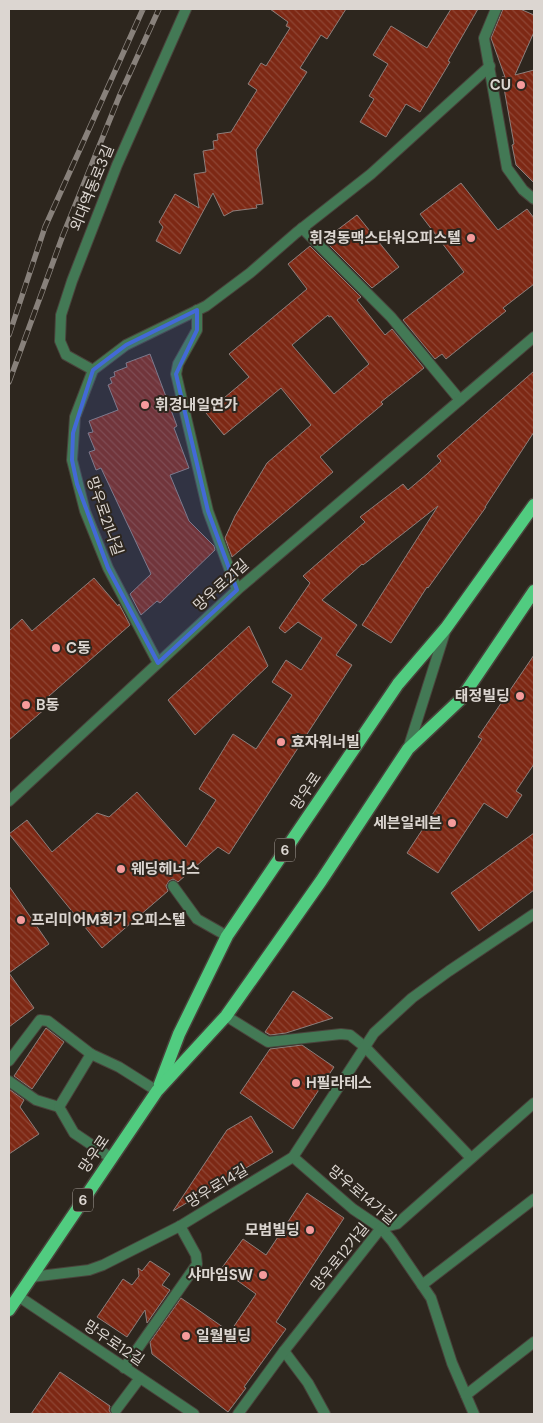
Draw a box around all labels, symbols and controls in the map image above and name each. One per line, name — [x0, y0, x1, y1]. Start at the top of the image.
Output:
place label: CU — [490, 75, 511, 95]
marker: CU — [515, 79, 527, 91]
street label: 외대역동로3길 — [66, 142, 118, 234]
place label: 휘경동맥스타워오피스텔 — [309, 228, 461, 248]
marker: 휘경동맥스타워오피스텔 — [465, 232, 477, 244]
place label: 휘경내일연가 — [155, 395, 238, 415]
marker: 휘경내일연가 — [139, 399, 151, 411]
street label: 망우로21나길 — [82, 474, 128, 558]
street label: 망우로21길 — [189, 555, 253, 615]
place label: C동 — [66, 638, 91, 658]
marker: C동 — [50, 642, 62, 654]
place label: 태정빌딩 — [455, 686, 510, 706]
marker: 태정빌딩 — [514, 690, 526, 702]
place label: B동 — [36, 695, 60, 715]
marker: B동 — [20, 699, 32, 711]
place label: 효자워너빌 — [291, 732, 360, 752]
marker: 효자워너빌 — [275, 736, 287, 748]
street label: 망우로 — [286, 768, 326, 814]
place label: 세븐일레븐 — [373, 813, 442, 833]
marker: 세븐일레븐 — [446, 817, 458, 829]
road number: 6 — [275, 838, 295, 862]
place label: 웨딩헤너스 — [131, 859, 200, 879]
marker: 웨딩헤너스 — [115, 863, 127, 875]
place label: 프리미어M회기 오피스텔 — [31, 910, 186, 930]
marker: 프리미어M회기 오피스텔 — [15, 914, 27, 926]
place label: H필라테스 — [306, 1073, 372, 1093]
marker: H필라테스 — [290, 1077, 302, 1089]
street label: 망우로 — [74, 1131, 114, 1177]
street label: 망우로14길 — [182, 1160, 252, 1212]
street label: 망우로14가길 — [324, 1161, 400, 1229]
road number: 6 — [73, 1188, 93, 1212]
street label: 망우로12가길 — [306, 1219, 374, 1295]
place label: 모범빌딩 — [245, 1220, 300, 1240]
marker: 모범빌딩 — [304, 1224, 316, 1236]
place label: 샤마임SW — [187, 1265, 253, 1285]
marker: 샤마임SW — [257, 1269, 269, 1281]
street label: 망우로12길 — [80, 1316, 148, 1370]
place label: 일월빌딩 — [196, 1326, 251, 1346]
marker: 일월빌딩 — [180, 1330, 192, 1342]

